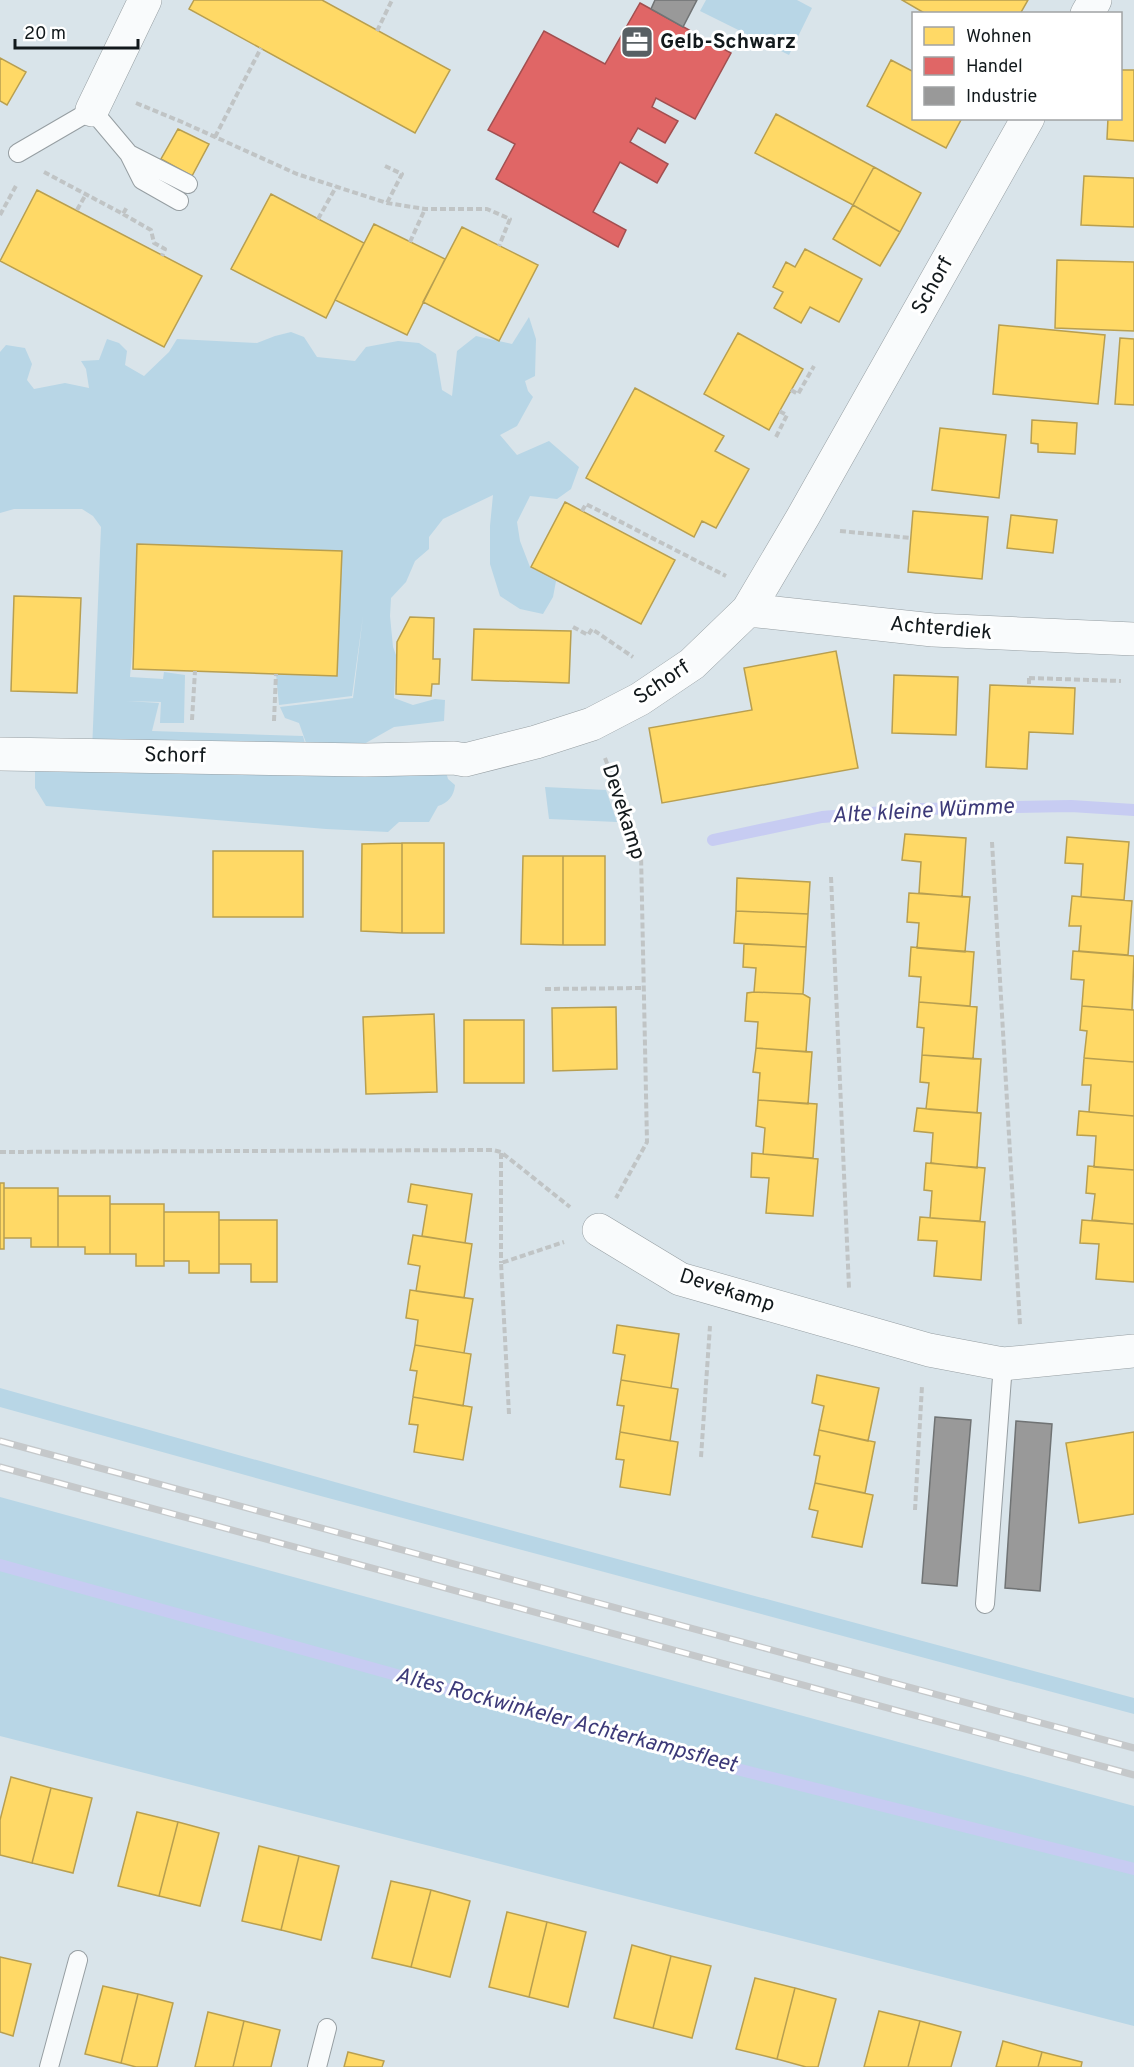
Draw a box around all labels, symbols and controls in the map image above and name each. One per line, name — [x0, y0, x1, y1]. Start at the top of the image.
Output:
scale bar — [15, 12, 138, 50]
legend — [912, 12, 1122, 120]
text: 20 m — [24, 23, 66, 46]
office icon: Gelb-Schwarz — [619, 24, 655, 60]
text: Wohnen — [966, 26, 1032, 49]
place label: Gelb-Schwarz — [660, 29, 796, 56]
text: Handel — [966, 56, 1023, 79]
text: Industrie — [966, 86, 1037, 109]
street label: Schorf — [906, 252, 960, 320]
street label: Achterdiek — [889, 611, 993, 647]
street label: Schorf — [629, 655, 695, 711]
street label: Schorf — [144, 742, 206, 770]
street label: Devekamp — [595, 761, 651, 863]
water label: Alte kleine Wümme — [831, 794, 1015, 830]
street label: Devekamp — [676, 1263, 778, 1319]
water label: Altes Rockwinkeler Achterkampsfleet — [393, 1662, 741, 1780]

